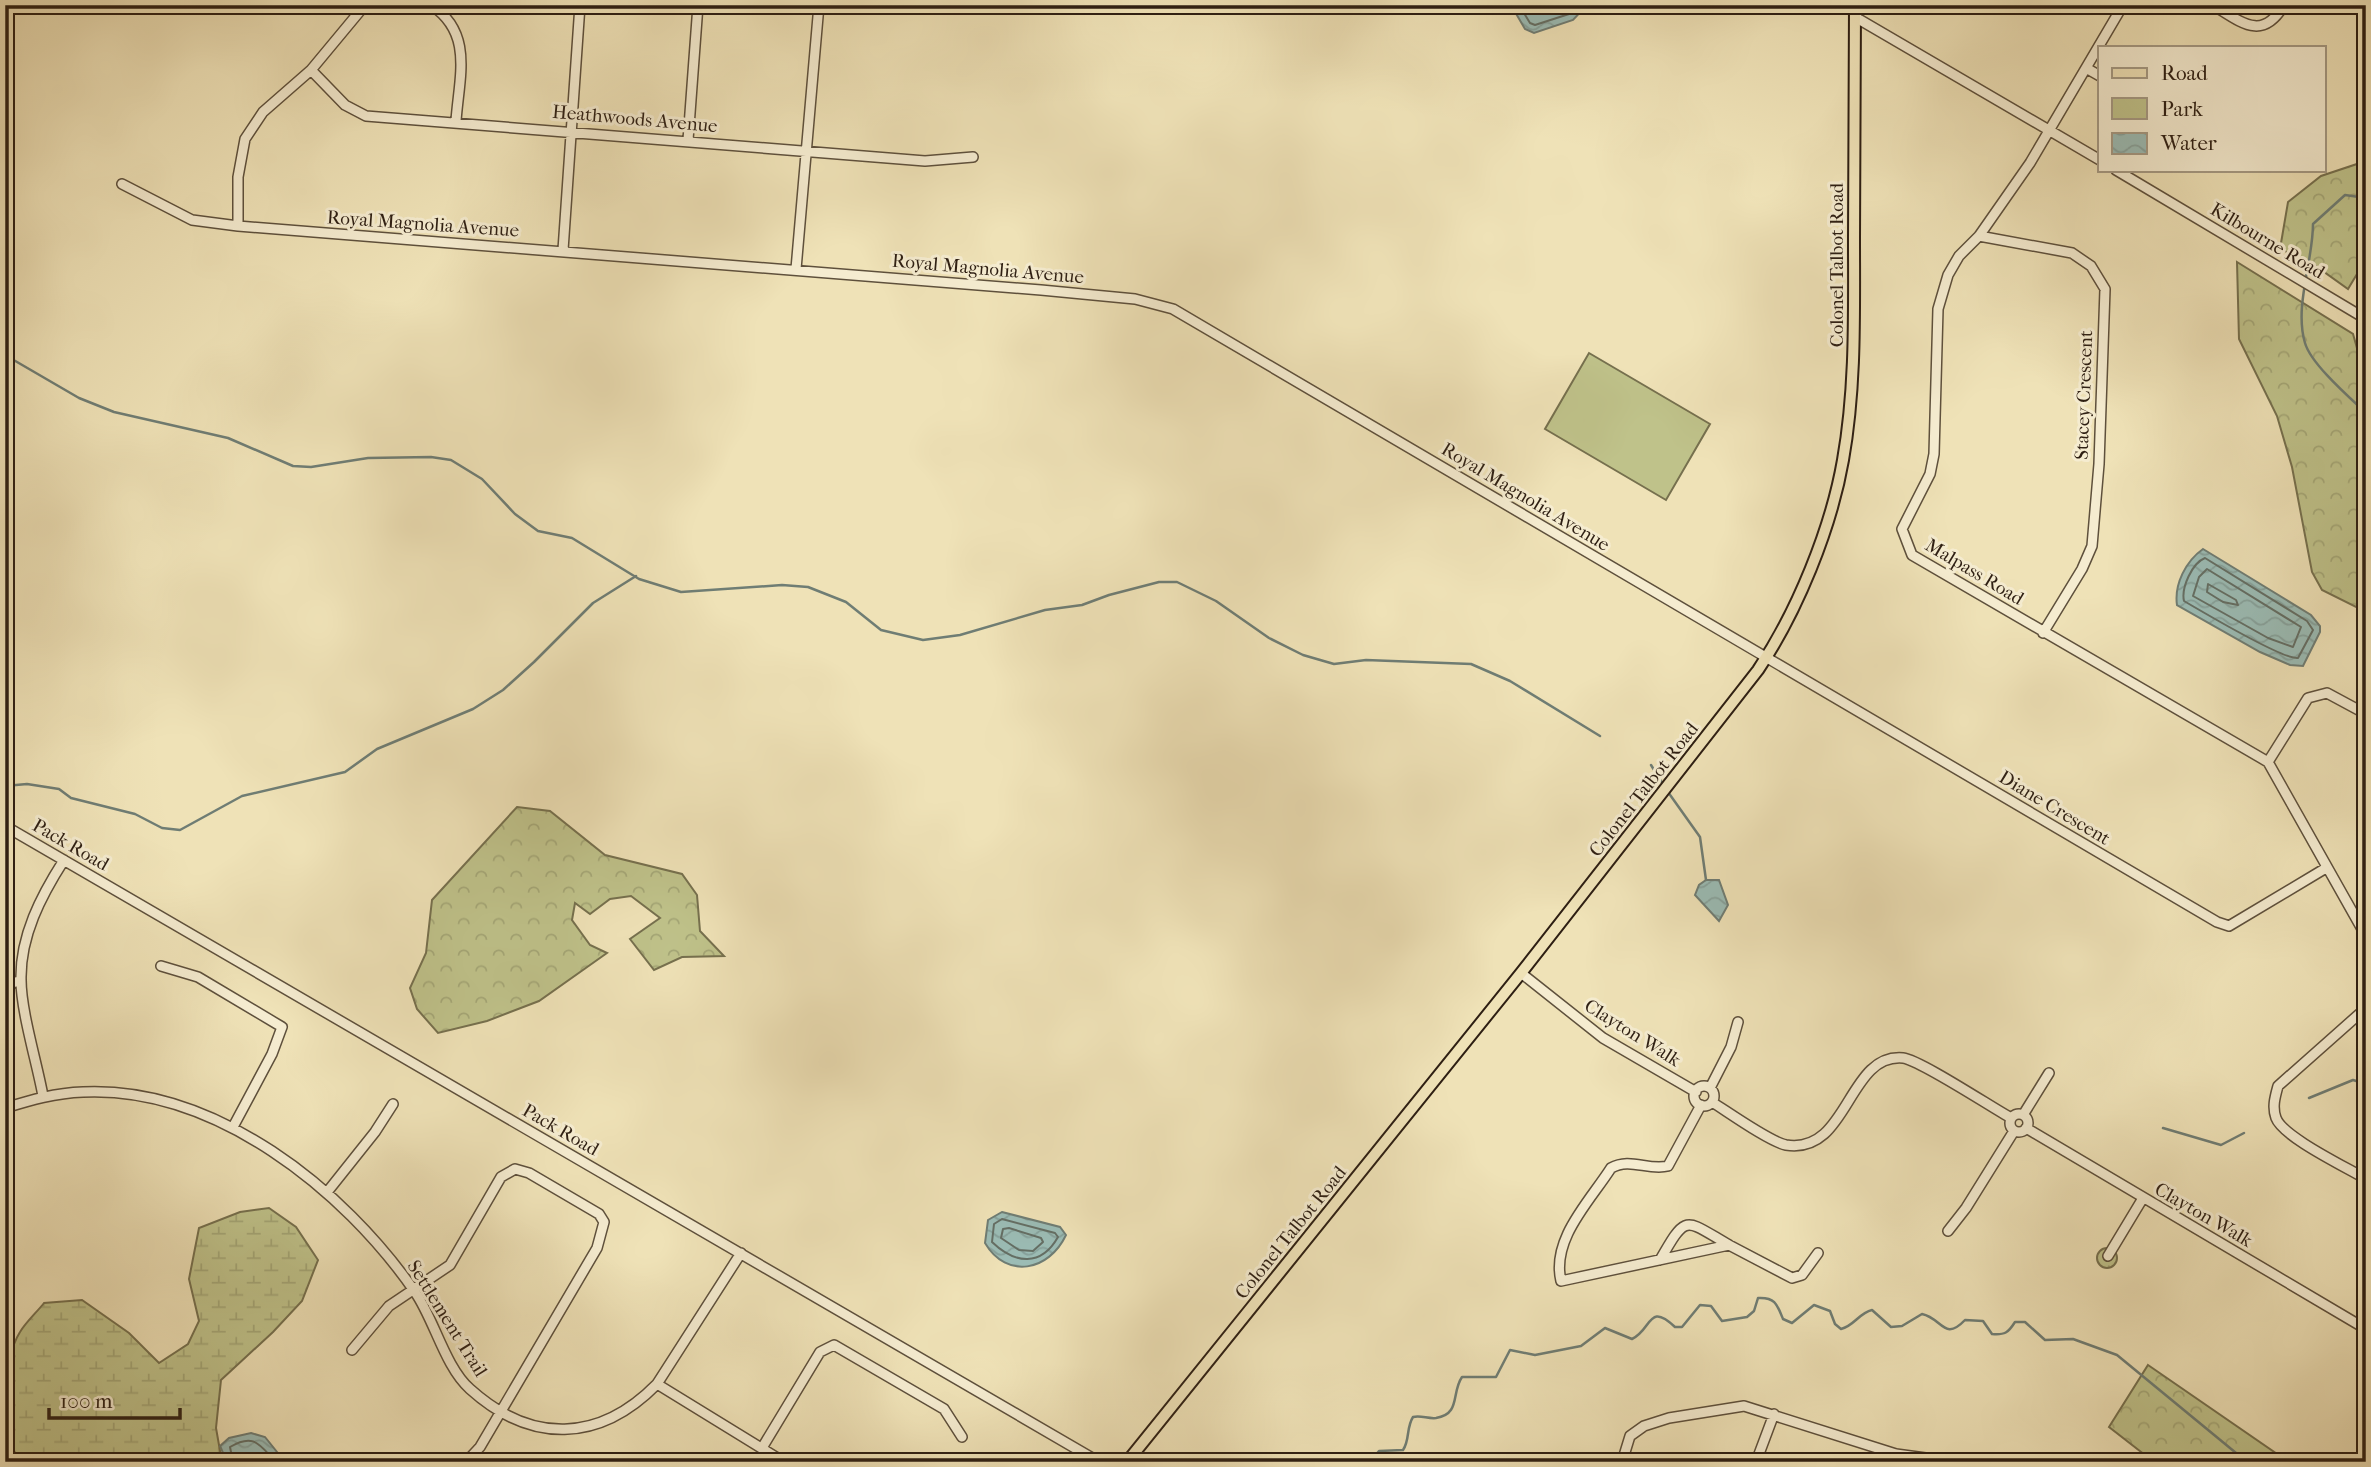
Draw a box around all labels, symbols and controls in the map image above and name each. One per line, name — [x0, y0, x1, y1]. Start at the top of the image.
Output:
legend — [2098, 46, 2326, 172]
text: Road — [2161, 61, 2208, 85]
text: Park — [2161, 97, 2203, 121]
street label: Heathwoods Avenue — [551, 101, 718, 137]
text: Water — [2160, 131, 2217, 155]
street label: Colonel Talbot Road — [1826, 182, 1848, 347]
street label: Kilbourne Road — [2206, 198, 2329, 284]
street label: Royal Magnolia Avenue — [326, 206, 520, 242]
street label: Royal Magnolia Avenue — [891, 250, 1085, 288]
street label: Stacey Crescent — [2071, 330, 2097, 460]
street label: Royal Magnolia Avenue — [1437, 438, 1614, 556]
street label: Malpass Road — [1921, 534, 2028, 610]
street label: Colonel Talbot Road — [1585, 718, 1703, 861]
street label: Diane Crescent — [1995, 766, 2114, 850]
street label: Pack Road — [28, 814, 113, 876]
street label: Clayton Walk — [1580, 995, 1685, 1071]
street label: Pack Road — [518, 1099, 603, 1161]
street label: Colonel Talbot Road — [1231, 1161, 1351, 1303]
street label: Clayton Walk — [2151, 1178, 2256, 1252]
street label: Settlement Trail — [402, 1256, 492, 1381]
scale bar — [49, 1376, 180, 1420]
text: 100 m — [60, 1389, 113, 1413]

